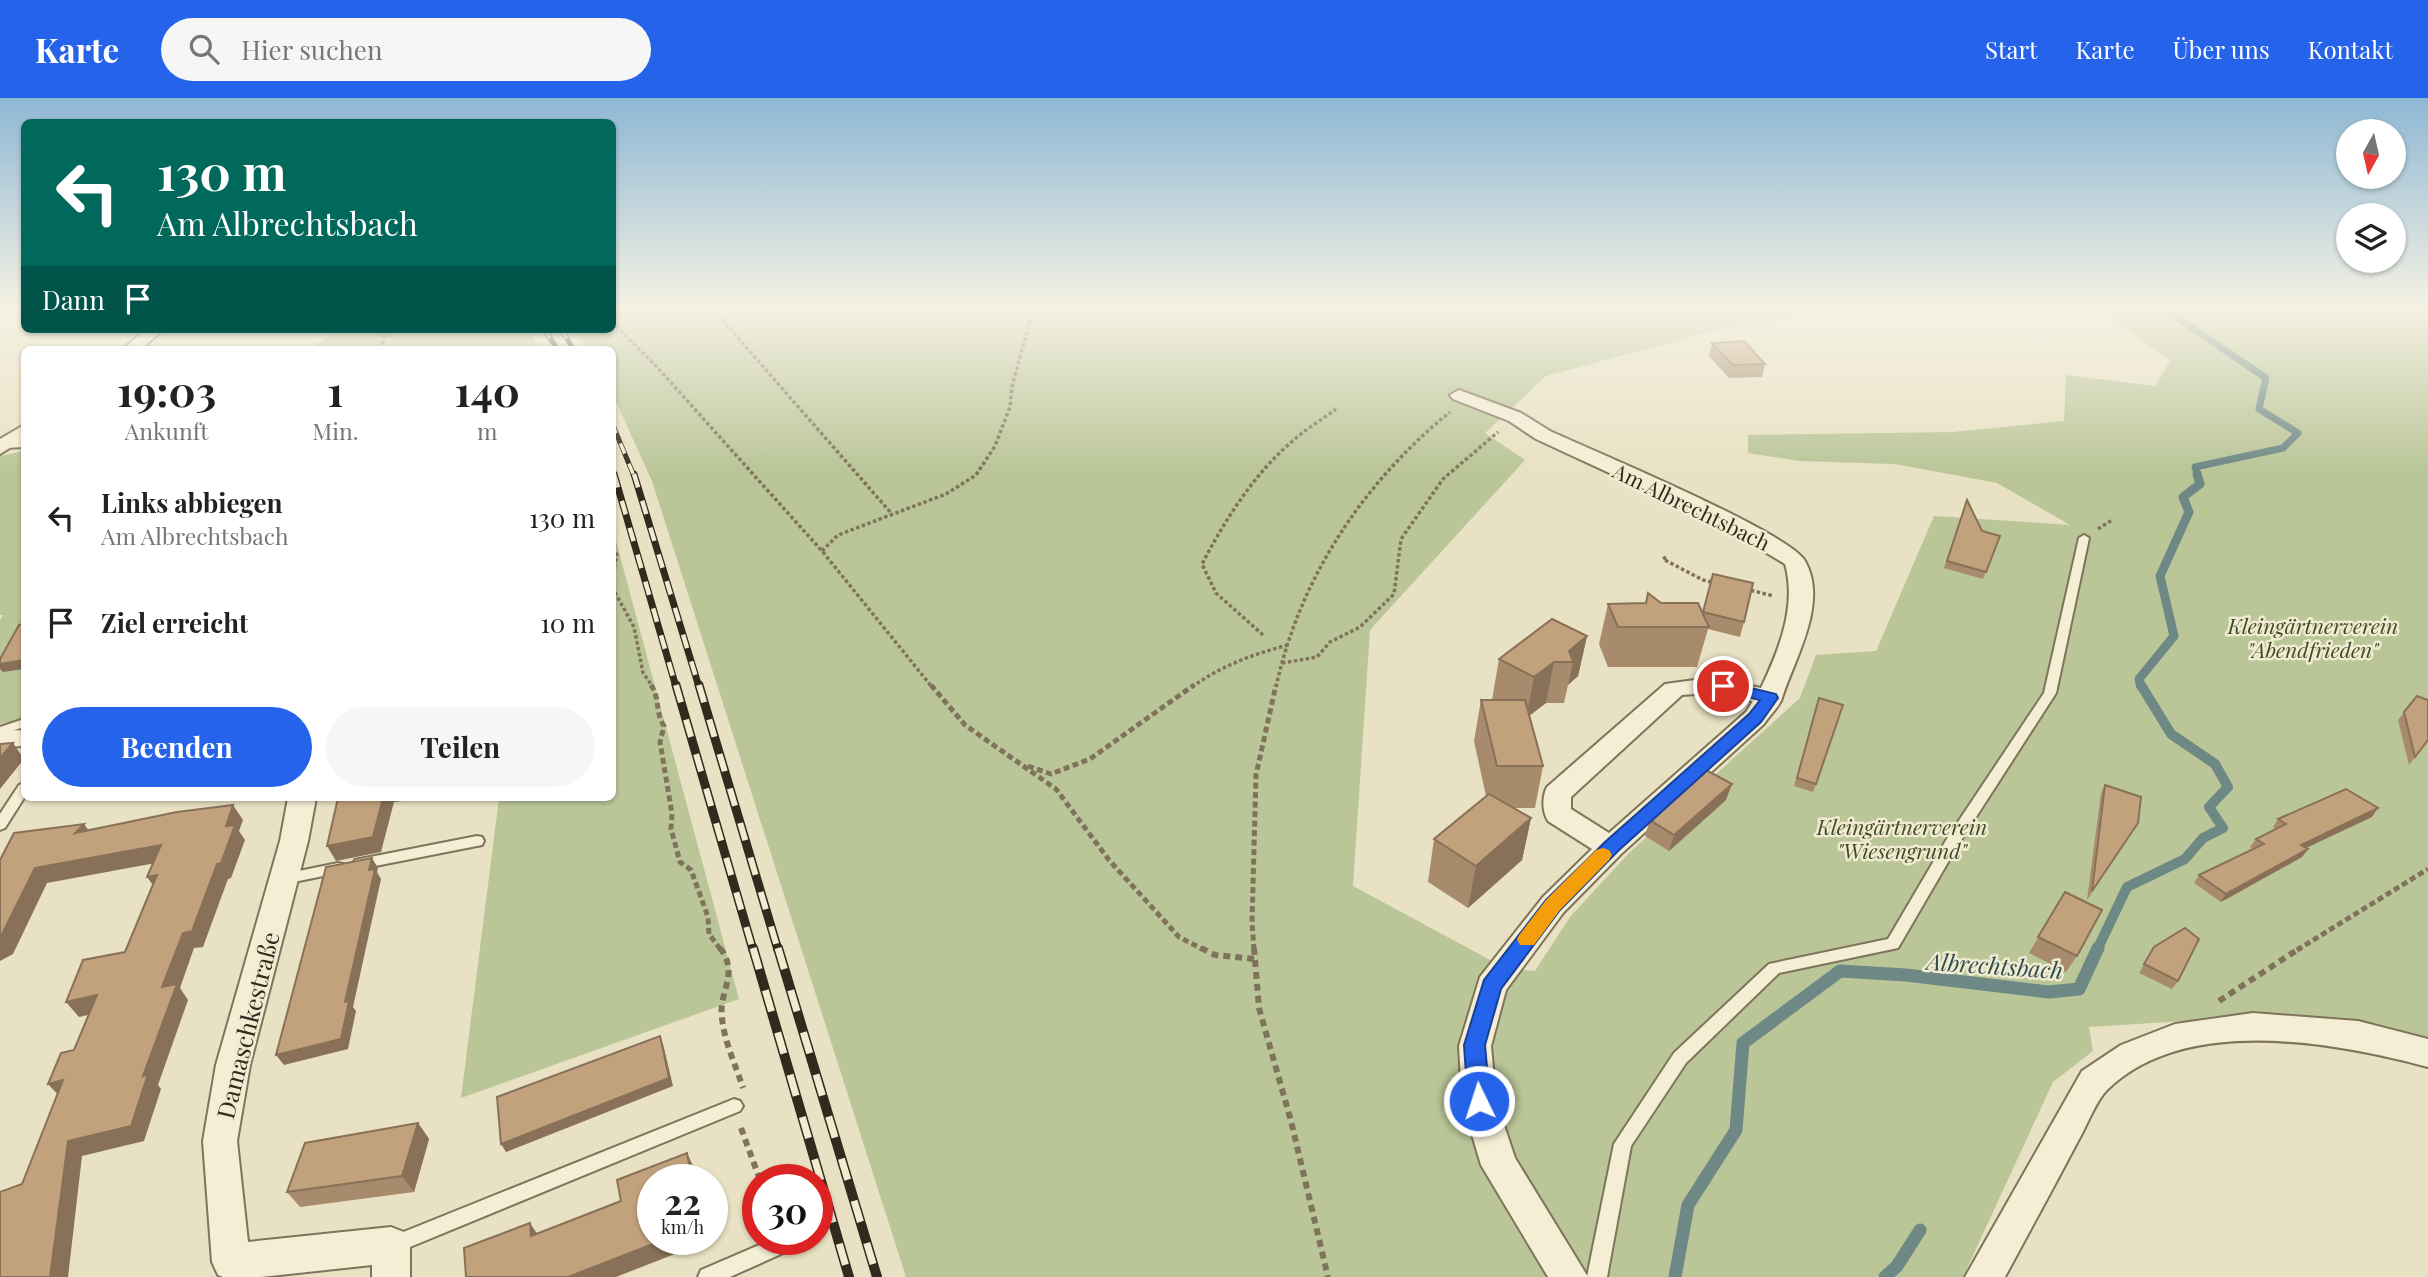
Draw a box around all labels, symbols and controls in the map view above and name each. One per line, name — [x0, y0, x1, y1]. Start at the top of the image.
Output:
search box — [161, 18, 651, 81]
text: Karte — [35, 27, 119, 71]
icon: search — [185, 30, 223, 68]
text: Hier suchen — [241, 32, 383, 67]
text: Start — [1985, 33, 2038, 65]
text: Karte — [2076, 33, 2135, 65]
text: Über uns — [2173, 33, 2270, 65]
text: Kontakt — [2308, 33, 2393, 65]
north arrow — [2336, 119, 2406, 189]
map controls — [2336, 119, 2406, 273]
text: 130 m — [157, 138, 287, 203]
icon: left — [42, 147, 133, 238]
text: Am Albrechtsbach — [157, 201, 418, 244]
button: layers — [2336, 203, 2406, 273]
icon: arrive — [119, 280, 157, 318]
text: Dann — [42, 282, 105, 317]
text: 19:03 — [117, 362, 216, 418]
text: 1 — [327, 362, 343, 418]
text: 140 — [455, 362, 520, 418]
text: Ankunft — [125, 415, 208, 446]
text: Min. — [312, 415, 359, 446]
text: m — [477, 415, 497, 446]
street label: Am Albrechtsbach — [1608, 455, 1776, 556]
text: Links abbiegen — [101, 485, 282, 520]
icon: left — [42, 499, 80, 537]
text: 130 m — [529, 500, 595, 535]
text: Am Albrechtsbach — [101, 520, 289, 551]
icon: arrive — [42, 604, 80, 642]
text: Ziel erreicht — [101, 605, 248, 640]
text: 10 m — [540, 605, 595, 640]
park label: Kleingärtnerverein "Abendfrieden" — [2227, 611, 2398, 663]
pin — [1693, 656, 1753, 716]
icon: arrive — [1704, 667, 1742, 705]
button: Beenden — [42, 707, 312, 787]
button: Teilen — [326, 707, 595, 787]
park label: Kleingärtnerverein "Wiesengrund" — [1816, 812, 1987, 864]
street label: Damaschkestraße — [208, 928, 286, 1122]
water label: Albrechtsbach — [1924, 945, 2064, 985]
position arrow — [1442, 1064, 1516, 1138]
speed limit sign: 30 — [742, 1164, 833, 1255]
text: 22 — [664, 1177, 701, 1224]
text: km/h — [661, 1215, 704, 1239]

